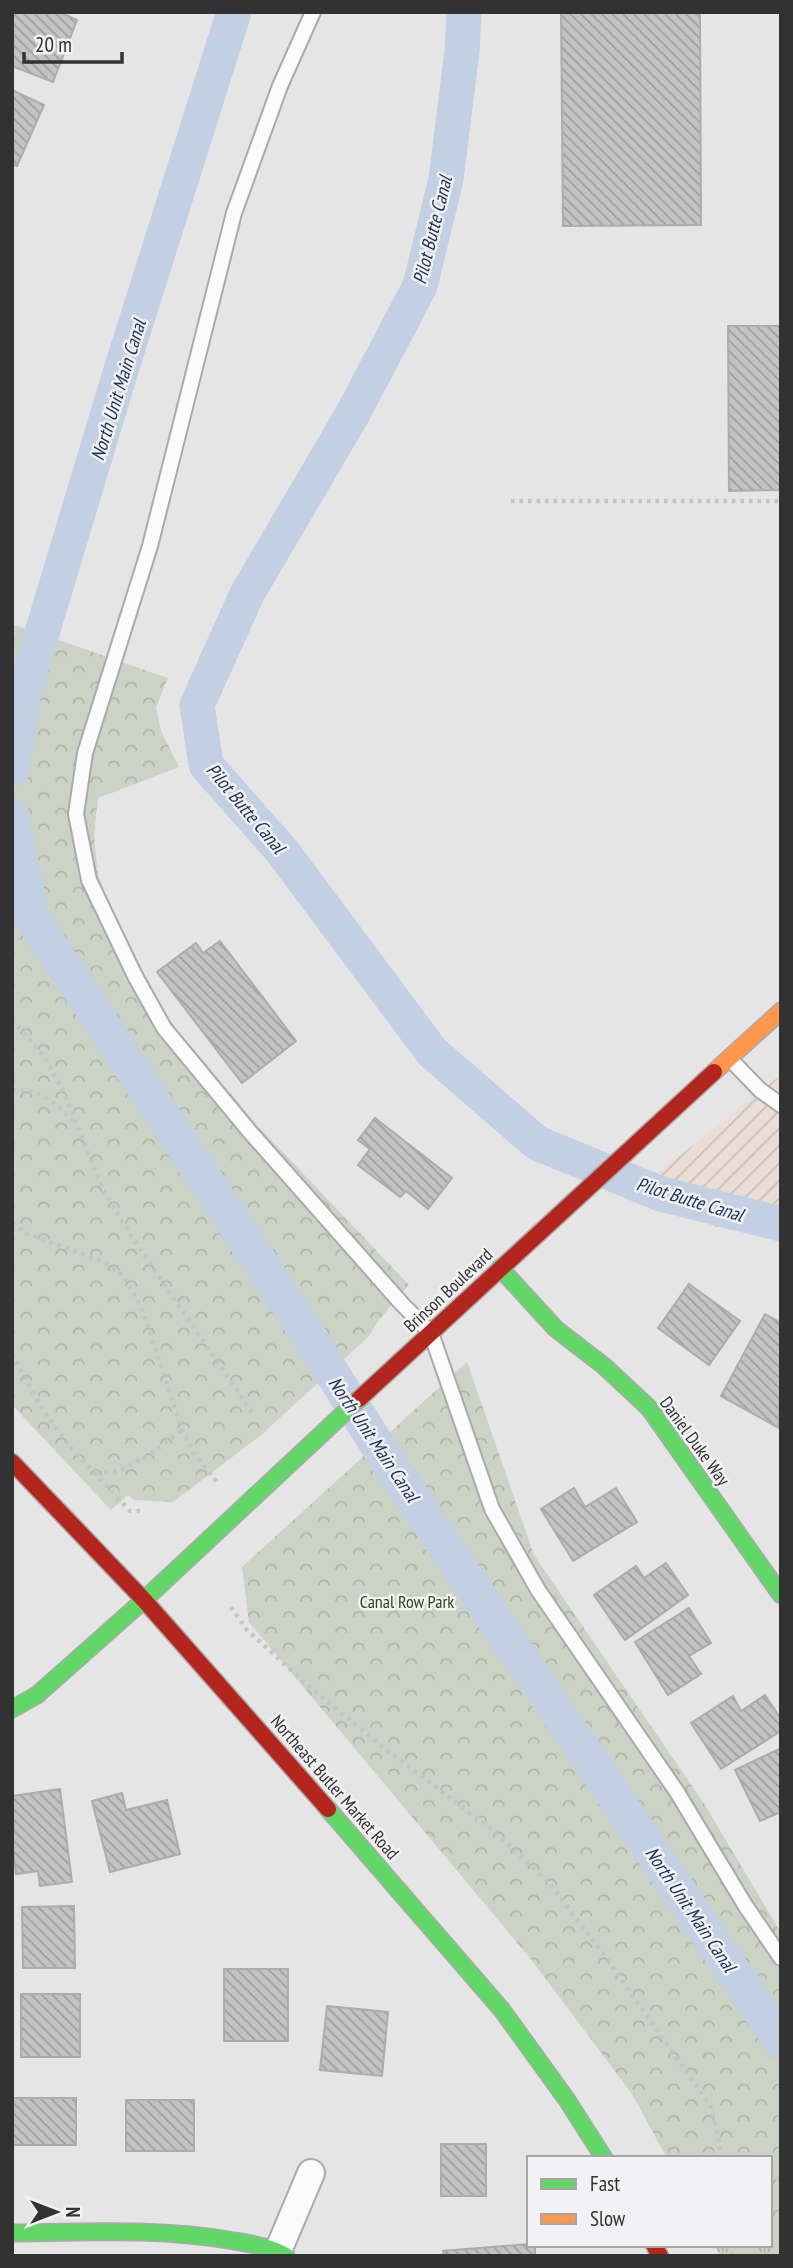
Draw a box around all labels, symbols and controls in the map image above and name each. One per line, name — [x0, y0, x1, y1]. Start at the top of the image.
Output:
scale bar — [24, 21, 122, 65]
text: 20 m — [35, 31, 72, 58]
water label: Pilot Butte Canal — [407, 172, 457, 286]
water label: North Unit Main Canal — [85, 315, 151, 463]
water label: Pilot Butte Canal — [201, 758, 292, 859]
water label: Pilot Butte Canal — [634, 1171, 748, 1227]
street label: Brinson Boulevard — [399, 1243, 497, 1337]
water label: North Unit Main Canal — [323, 1372, 426, 1508]
street label: Daniel Duke Way — [655, 1392, 735, 1490]
park label: Canal Row Park — [360, 1590, 454, 1613]
street label: Northeast Butler Market Road — [266, 1710, 404, 1864]
water label: North Unit Main Canal — [640, 1842, 743, 1978]
legend — [527, 2156, 772, 2247]
text: Fast — [590, 2170, 620, 2197]
north arrow — [21, 2177, 91, 2247]
text: Slow — [590, 2205, 626, 2232]
text: N — [61, 2207, 85, 2217]

